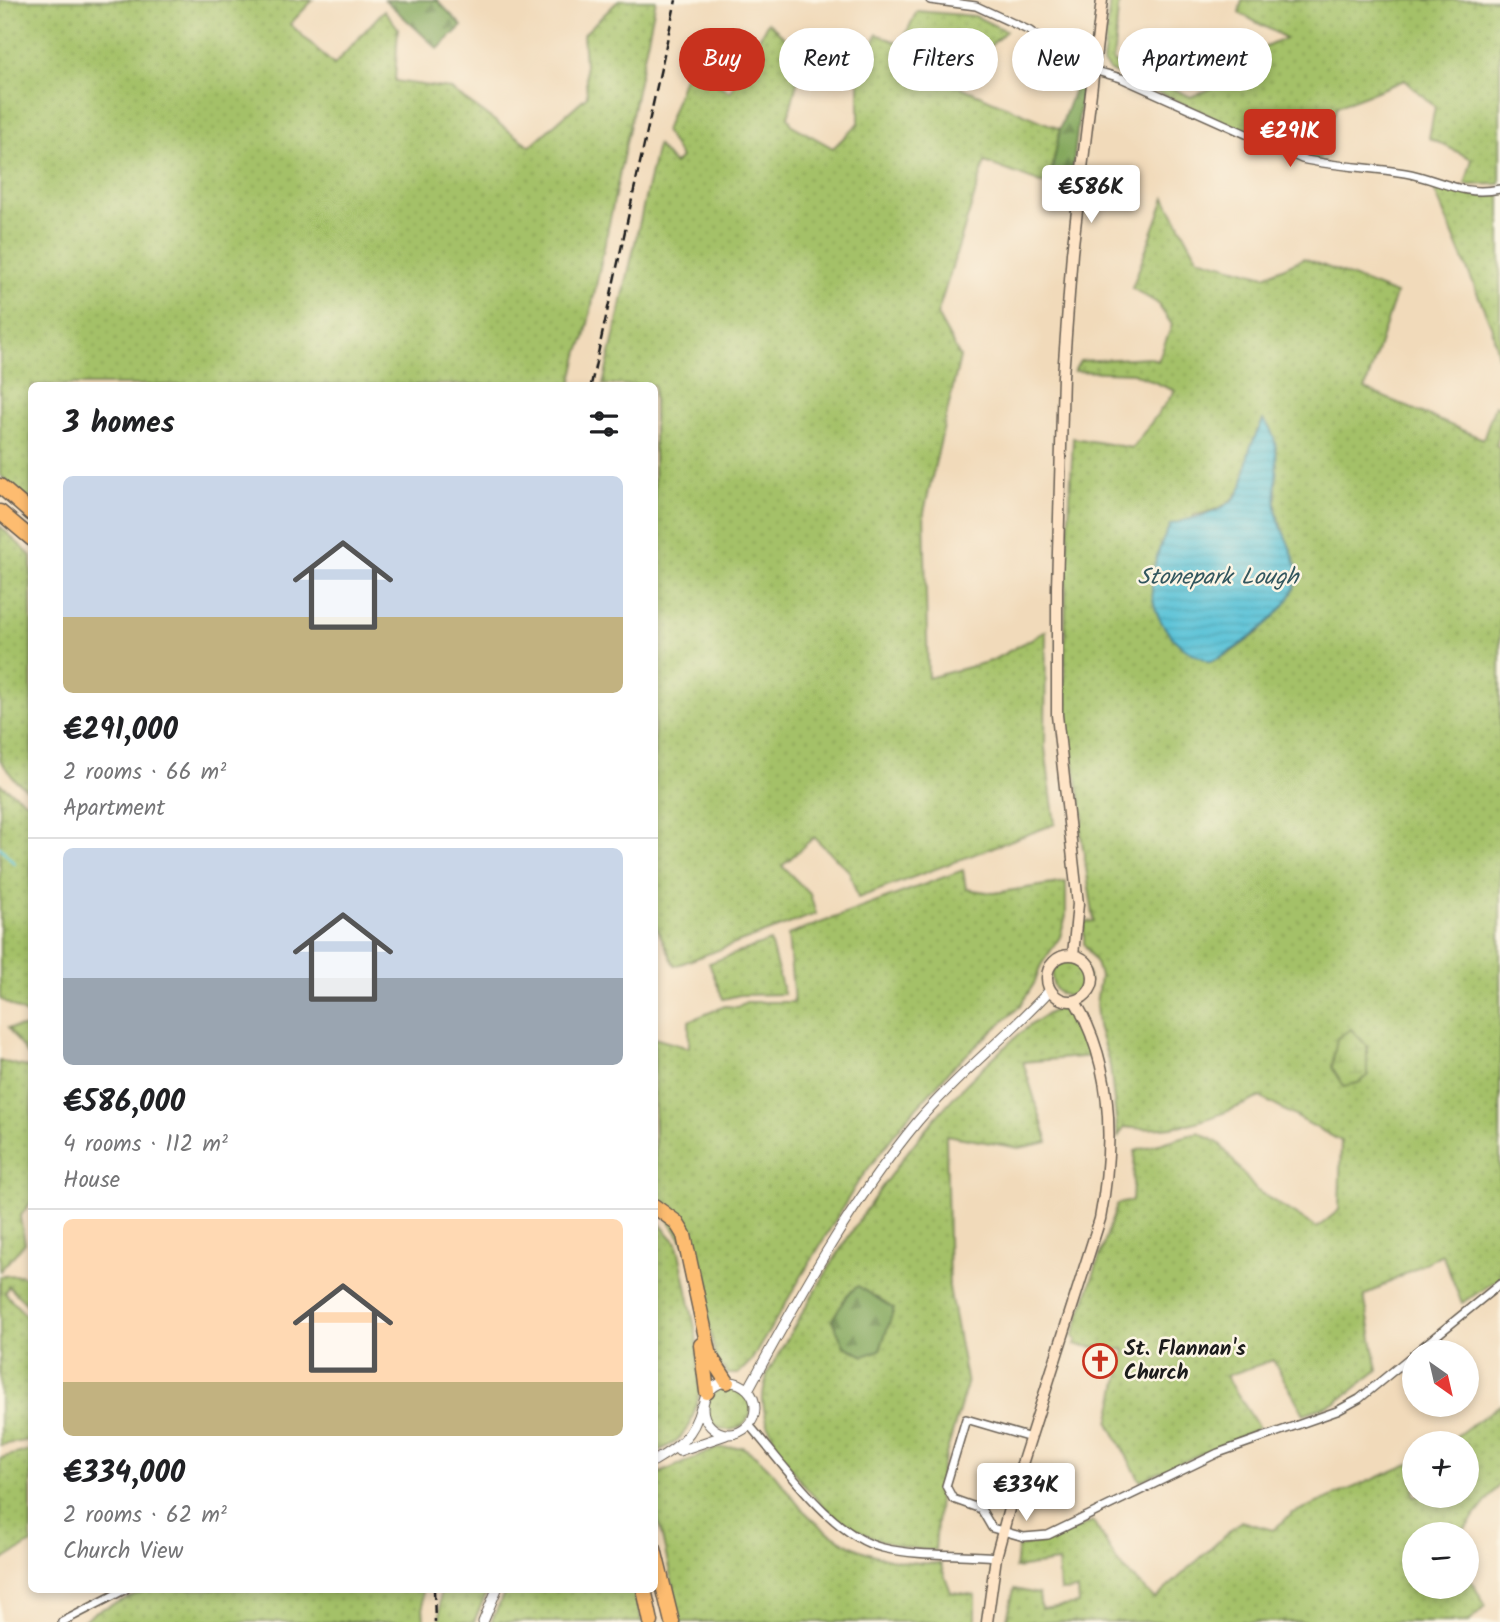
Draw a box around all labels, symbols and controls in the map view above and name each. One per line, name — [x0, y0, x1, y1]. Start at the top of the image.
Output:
chip: Buy — [679, 28, 765, 91]
chip: Rent — [779, 28, 874, 91]
chip: Filters — [888, 28, 998, 91]
chip: New — [1012, 28, 1104, 91]
chip: Apartment — [1118, 28, 1272, 91]
pin: €291K — [1241, 110, 1339, 169]
text: €291K — [1260, 114, 1320, 150]
pin: €586K — [1042, 166, 1140, 225]
text: €586K — [1058, 170, 1124, 206]
text: 3 homes — [63, 400, 175, 448]
icon: filters — [585, 405, 623, 443]
icon: home — [280, 522, 406, 648]
water label: Stonepark Lough — [1138, 560, 1300, 596]
text: €291,000 — [63, 707, 178, 755]
text: 2 rooms · 66 m² — [63, 755, 226, 791]
text: Apartment — [63, 791, 165, 827]
icon: home — [280, 894, 406, 1020]
text: €586,000 — [63, 1079, 185, 1127]
text: 4 rooms · 112 m² — [63, 1127, 228, 1163]
text: House — [63, 1163, 120, 1199]
icon: home — [280, 1265, 406, 1391]
place label: St. Flannan's Church — [1124, 1333, 1246, 1390]
north arrow — [1402, 1340, 1479, 1418]
map controls — [1402, 1340, 1479, 1599]
church icon: St. Flannan's Church — [1081, 1342, 1119, 1380]
button: + — [1402, 1431, 1479, 1508]
text: €334,000 — [63, 1450, 185, 1498]
pin: €334K — [977, 1464, 1075, 1523]
text: €334K — [993, 1468, 1059, 1504]
text: 2 rooms · 62 m² — [63, 1498, 227, 1534]
button: − — [1402, 1522, 1479, 1599]
text: Church View — [63, 1534, 183, 1570]

